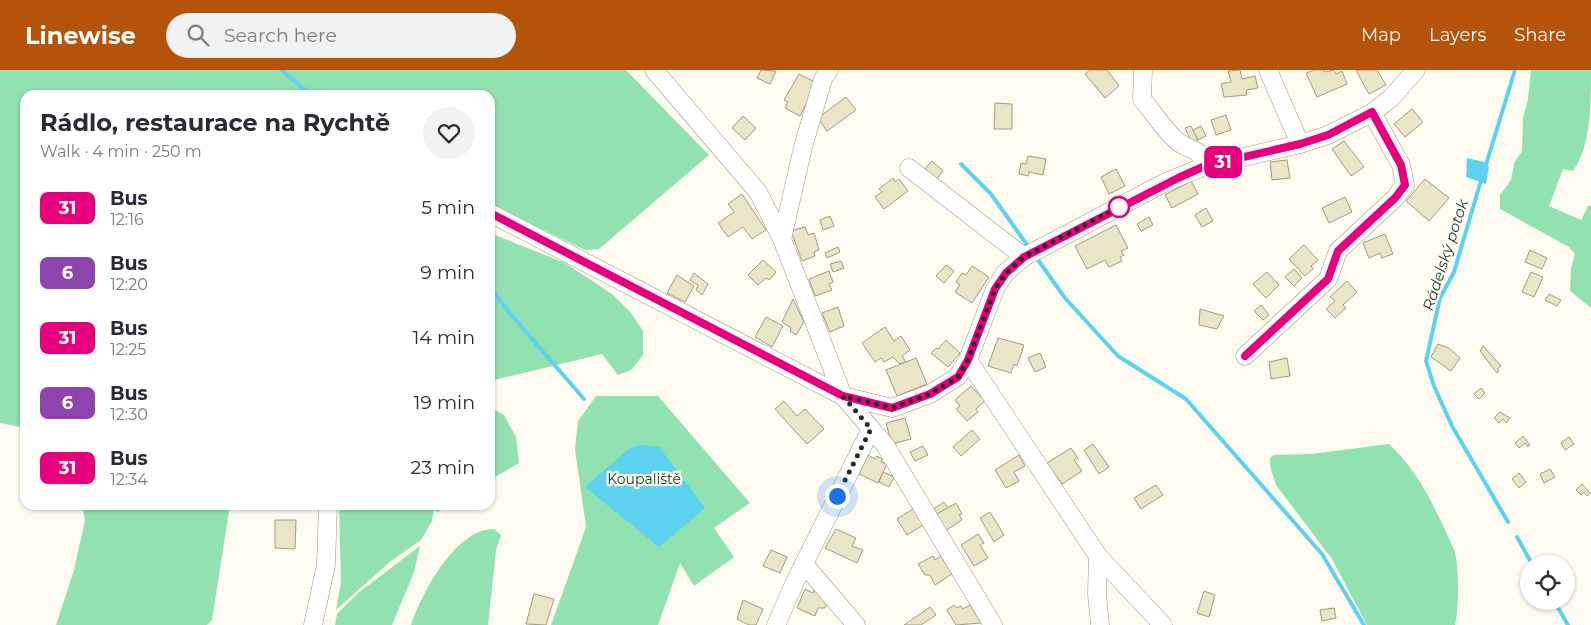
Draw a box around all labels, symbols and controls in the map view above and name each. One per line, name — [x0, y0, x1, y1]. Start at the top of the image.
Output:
search box — [166, 13, 516, 58]
text: Linewise — [25, 21, 136, 50]
icon: search — [184, 21, 212, 49]
text: Search here — [224, 24, 337, 47]
text: Map — [1361, 24, 1401, 46]
text: Layers — [1429, 24, 1486, 46]
text: Share — [1514, 24, 1566, 46]
button: heart — [423, 107, 475, 159]
text: Rádlo, restaurace na Rychtě — [40, 108, 390, 137]
text: Walk · 4 min · 250 m — [40, 142, 202, 161]
line badge: 31 — [1200, 146, 1246, 178]
text: 31 — [1214, 151, 1232, 173]
text: Bus — [110, 187, 148, 210]
text: 5 min — [421, 196, 475, 219]
unlabelled marker — [1108, 196, 1130, 218]
water label: Rádelský potok — [1418, 196, 1472, 313]
text: 31 — [59, 197, 76, 219]
text: 12:16 — [110, 210, 144, 229]
text: Bus — [110, 252, 148, 275]
text: 9 min — [420, 261, 475, 284]
text: 6 — [62, 262, 73, 284]
text: 12:20 — [110, 275, 148, 294]
text: Bus — [110, 317, 148, 340]
text: 14 min — [412, 326, 475, 349]
text: 31 — [59, 327, 76, 349]
text: 12:25 — [110, 340, 146, 359]
text: Bus — [110, 382, 148, 405]
text: 19 min — [413, 391, 475, 414]
text: 6 — [62, 392, 73, 414]
text: 12:30 — [110, 405, 148, 424]
text: Bus — [110, 447, 148, 470]
text: 23 min — [410, 456, 475, 479]
text: 31 — [59, 457, 76, 479]
text: 12:34 — [110, 470, 148, 489]
park label: Koupaliště — [607, 470, 681, 488]
your location — [825, 484, 850, 509]
map controls — [1520, 555, 1575, 610]
button: locate — [1520, 555, 1575, 610]

